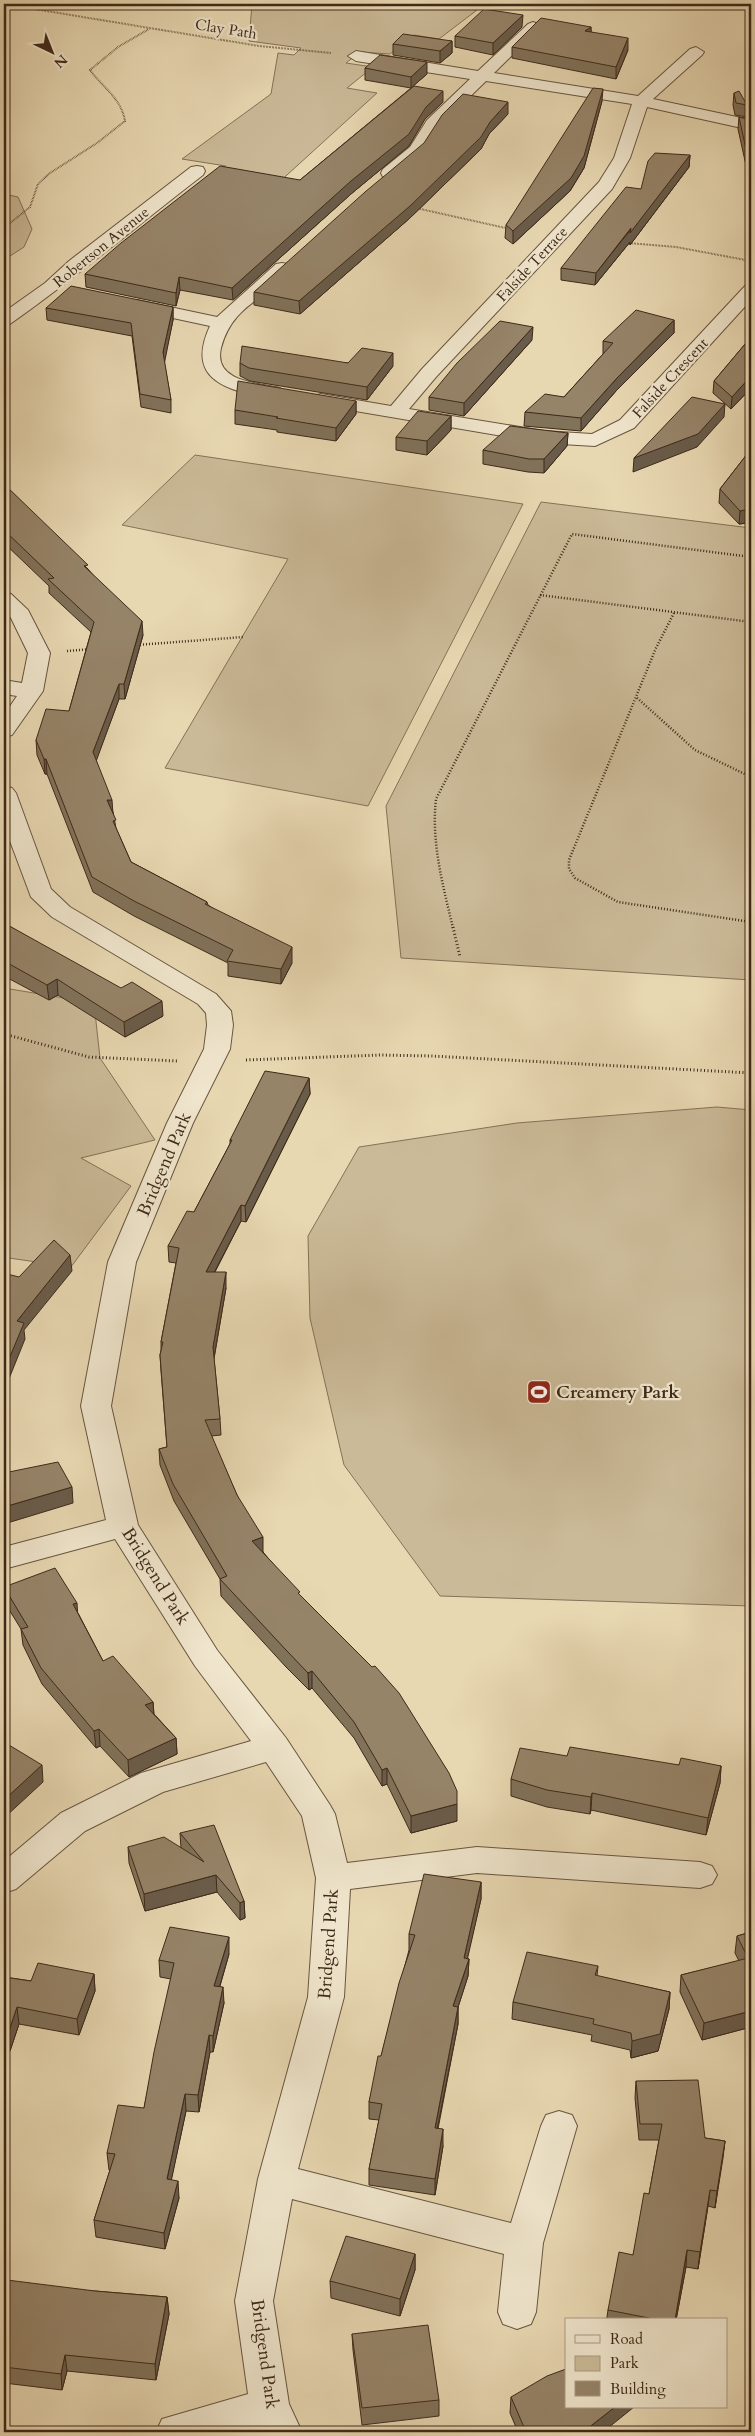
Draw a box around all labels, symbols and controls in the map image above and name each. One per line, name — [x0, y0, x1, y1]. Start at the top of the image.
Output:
street label: Clay Path — [194, 14, 259, 44]
north arrow — [28, 28, 78, 78]
text: N — [50, 50, 71, 72]
street label: Robertson Avenue — [49, 202, 153, 292]
street label: Falside Terrace — [492, 222, 572, 306]
street label: Falside Crescent — [628, 333, 712, 422]
street label: Bridgend Park — [131, 1108, 198, 1220]
sports icon: Creamery Park — [526, 1379, 552, 1405]
place label: Creamery Park — [556, 1380, 680, 1405]
street label: Bridgend Park — [116, 1523, 196, 1630]
street label: Bridgend Park — [312, 1887, 345, 2000]
street label: Bridgend Park — [244, 2297, 285, 2411]
legend — [565, 2318, 728, 2408]
text: Road — [610, 2329, 643, 2349]
text: Park — [610, 2353, 639, 2373]
text: Building — [610, 2379, 666, 2399]

